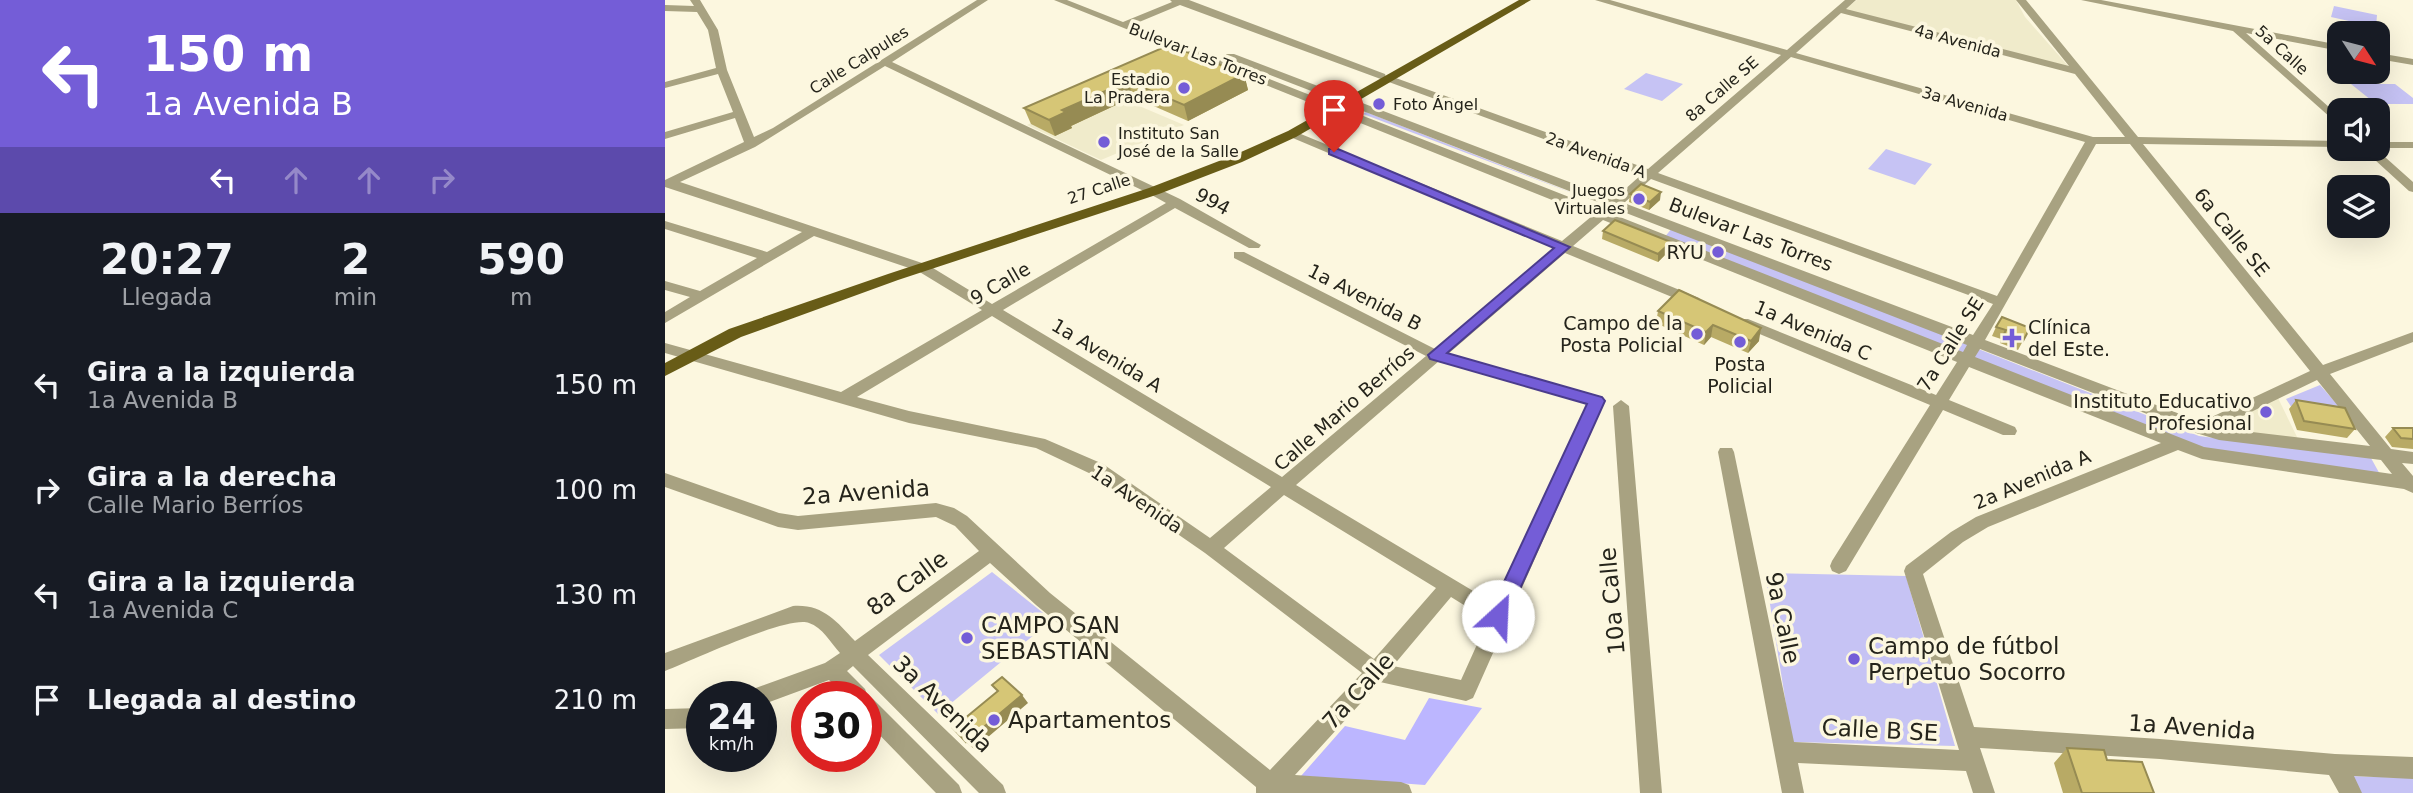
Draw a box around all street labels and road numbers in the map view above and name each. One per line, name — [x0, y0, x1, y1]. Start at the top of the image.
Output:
street label: Bulevar Las Torres — [1126, 19, 1270, 89]
street label: 4a Avenida — [1913, 20, 2003, 62]
street label: 5a Calle — [2252, 21, 2312, 79]
street label: Calle Calpules — [806, 22, 912, 98]
street label: 8a Calle SE — [1682, 52, 1762, 126]
street label: 3a Avenida — [1920, 83, 2010, 125]
street label: 2a Avenida A — [1543, 128, 1649, 182]
street label: 27 Calle — [1065, 170, 1133, 208]
street label: 994 — [1192, 183, 1234, 219]
street label: 6a Calle SE — [2190, 183, 2274, 281]
street label: Bulevar Las Torres — [1666, 193, 1836, 275]
street label: 9 Calle — [966, 257, 1034, 309]
street label: 1a Avenida B — [1304, 259, 1426, 335]
street label: 7a Calle SE — [1912, 293, 1988, 395]
street label: 1a Avenida C — [1751, 295, 1875, 365]
street label: 1a Avenida A — [1048, 313, 1166, 397]
street label: Calle Mario Berríos — [1269, 341, 1419, 475]
street label: 2a Avenida A — [1970, 445, 2094, 513]
street label: 1a Avenida — [1087, 460, 1187, 538]
street label: 2a Avenida — [801, 475, 931, 509]
street label: 8a Calle — [862, 545, 952, 621]
street label: 10a Calle — [1594, 546, 1630, 656]
street label: 9a Calle — [1761, 570, 1805, 666]
street label: 7a Calle — [1317, 648, 1399, 734]
street label: 3a Avenida — [888, 650, 998, 758]
street label: 1a Avenida — [2127, 710, 2257, 744]
street label: Calle B SE — [1821, 714, 1939, 746]

